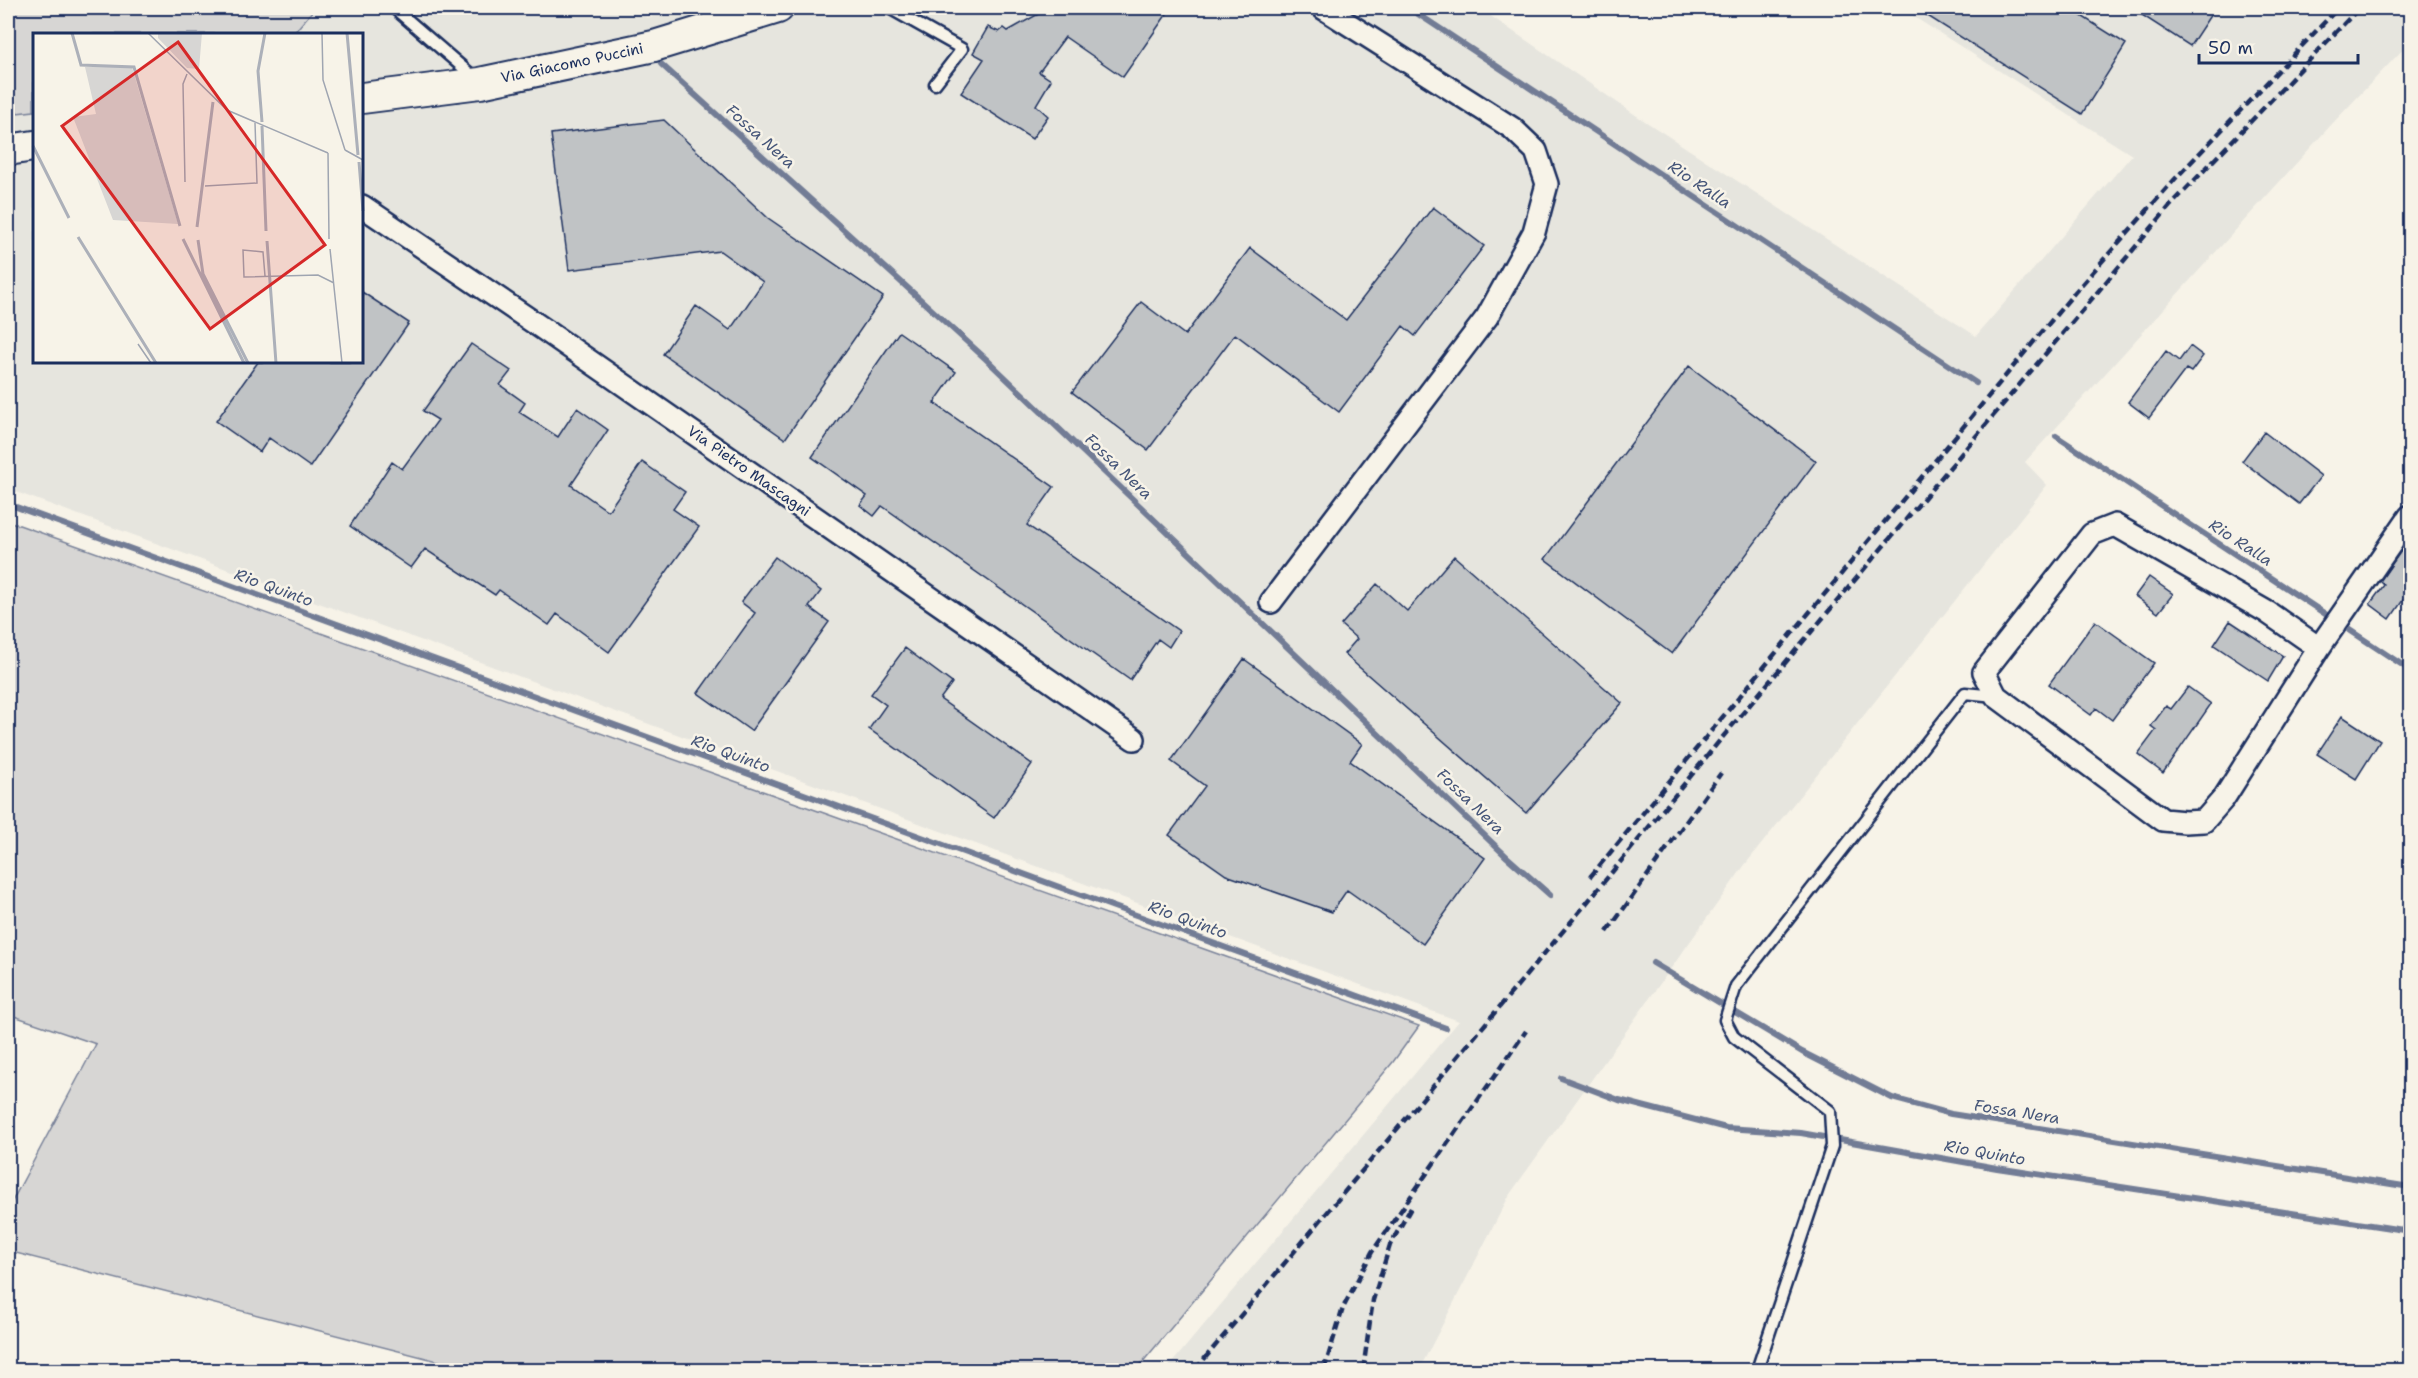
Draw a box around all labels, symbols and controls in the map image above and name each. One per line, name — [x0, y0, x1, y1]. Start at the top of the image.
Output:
scale bar — [2199, 27, 2358, 65]
inset map — [33, 33, 363, 363]
text: 50 m — [2208, 36, 2253, 60]
street label: Via Giacomo Puccini — [499, 38, 645, 88]
water label: Fossa Nera — [721, 100, 800, 173]
water label: Rio Ralla — [1664, 156, 1735, 213]
street label: Via Pietro Mascagni — [683, 421, 815, 521]
water label: Fossa Nera — [1080, 429, 1157, 504]
water label: Rio Ralla — [2205, 514, 2277, 571]
water label: Rio Quinto — [232, 564, 316, 611]
water label: Rio Quinto — [689, 730, 773, 777]
water label: Fossa Nera — [1432, 764, 1509, 839]
water label: Rio Quinto — [1146, 896, 1230, 943]
water label: Fossa Nera — [1972, 1094, 2061, 1129]
water label: Rio Quinto — [1943, 1135, 2027, 1170]

